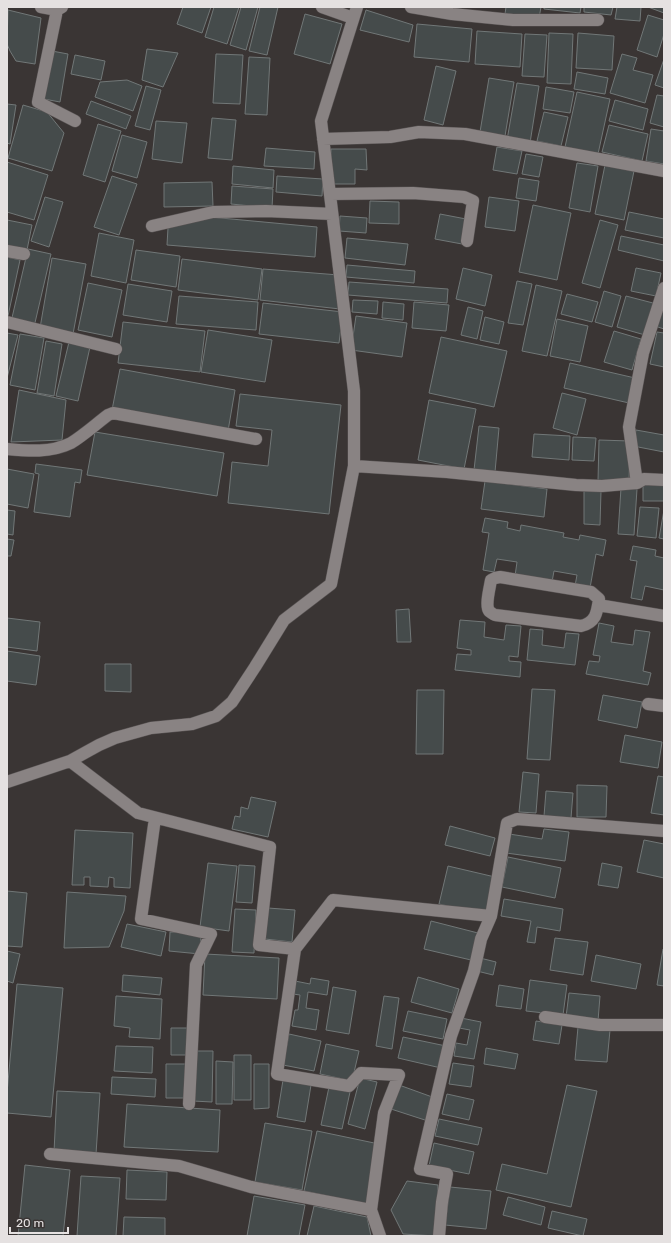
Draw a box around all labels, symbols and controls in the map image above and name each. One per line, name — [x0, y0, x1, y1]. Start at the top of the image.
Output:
scale bar — [10, 1209, 68, 1235]
text: 20 m — [16, 1216, 44, 1230]

